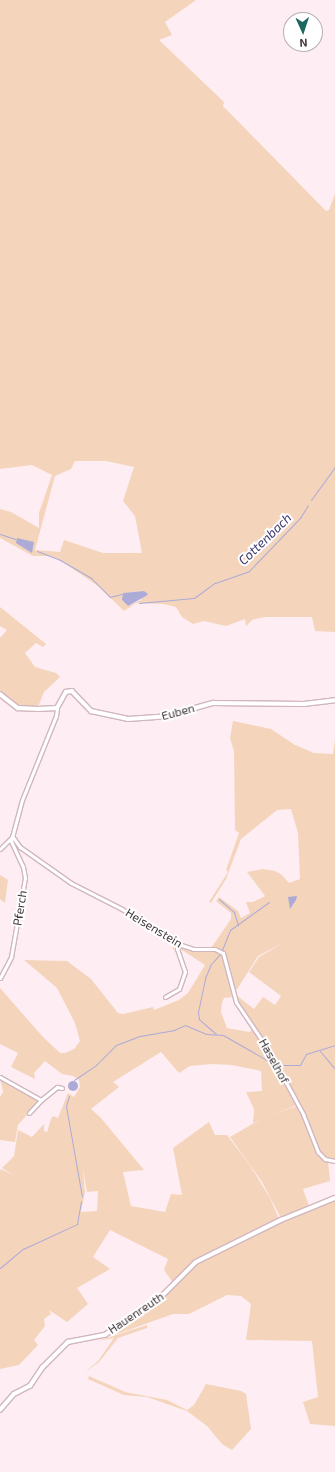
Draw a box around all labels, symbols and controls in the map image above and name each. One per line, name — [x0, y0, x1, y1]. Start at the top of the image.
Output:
north arrow — [283, 12, 323, 52]
text: N — [299, 37, 308, 50]
water label: Cottenbach — [235, 510, 295, 568]
street label: Euben — [160, 701, 196, 723]
street label: Pferch — [10, 889, 30, 927]
street label: Heisenstein — [123, 905, 185, 951]
street label: Haselhof — [256, 1036, 292, 1086]
street label: Hauenreuth — [105, 1289, 167, 1337]

